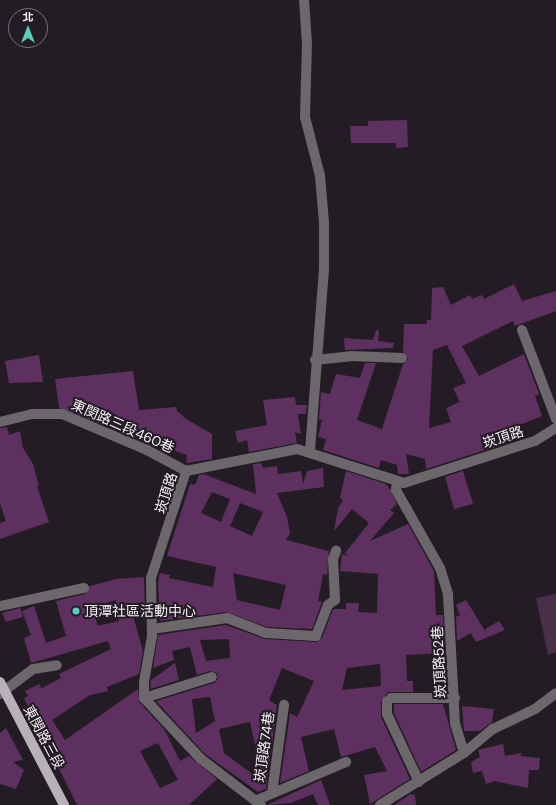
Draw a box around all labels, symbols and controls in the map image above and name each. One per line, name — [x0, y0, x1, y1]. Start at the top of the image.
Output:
north arrow — [8, 8, 48, 48]
text: 北 — [23, 10, 34, 24]
street label: 東閔路三段460巷 — [69, 396, 177, 456]
street label: 崁頂路 — [480, 423, 526, 451]
street label: 崁頂路 — [152, 470, 180, 516]
place label: 頂潭社區活動中心 — [84, 603, 196, 619]
marker: 頂潭社區活動中心 — [71, 606, 81, 616]
street label: 崁頂路52巷 — [429, 625, 449, 699]
street label: 東閔路三段 — [20, 702, 68, 772]
street label: 崁頂路74巷 — [251, 711, 277, 783]

